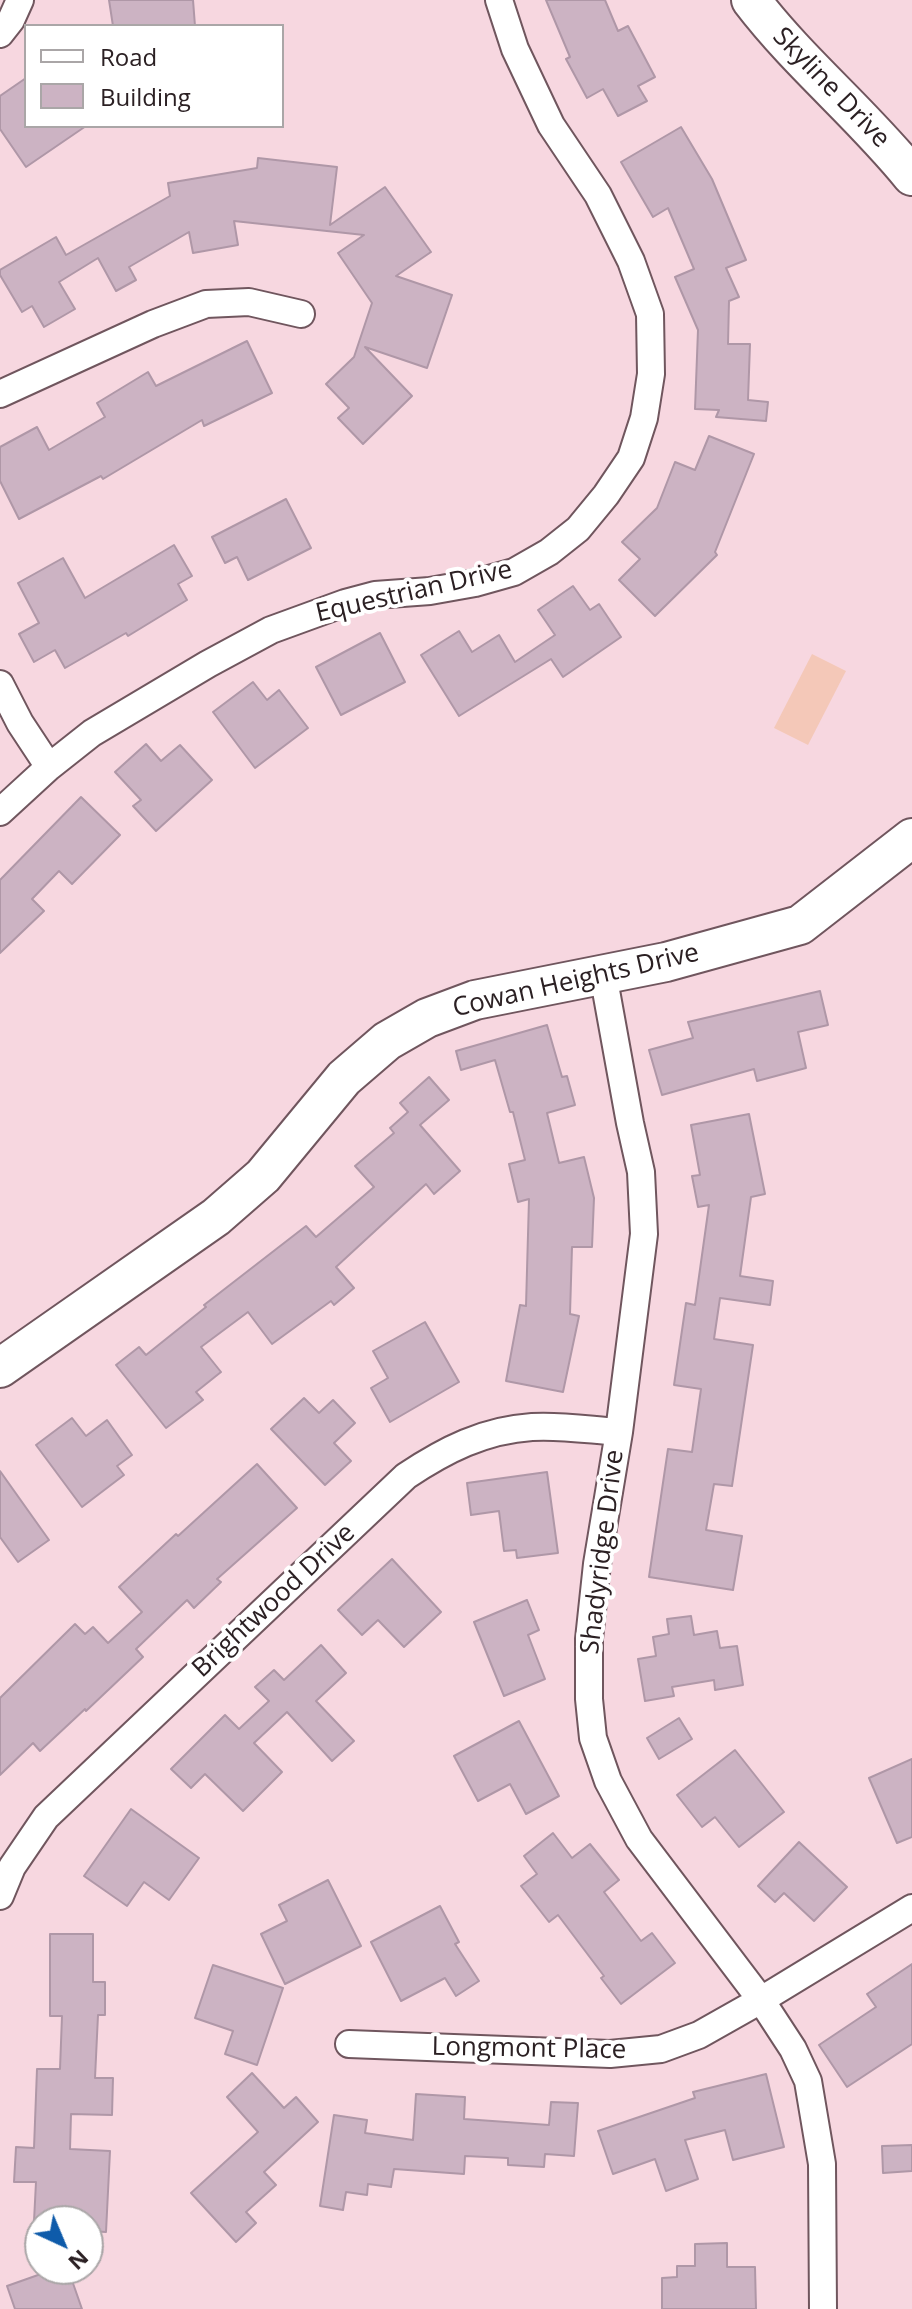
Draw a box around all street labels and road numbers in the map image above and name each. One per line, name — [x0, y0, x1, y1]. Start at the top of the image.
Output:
street label: Skyline Drive — [766, 21, 896, 155]
street label: Equestrian Drive — [313, 554, 515, 630]
street label: Cowan Heights Drive — [450, 937, 702, 1025]
street label: Shadyridge Drive — [575, 1448, 631, 1656]
street label: Brightwood Drive — [186, 1518, 362, 1684]
street label: Longmont Place — [431, 2032, 627, 2066]

